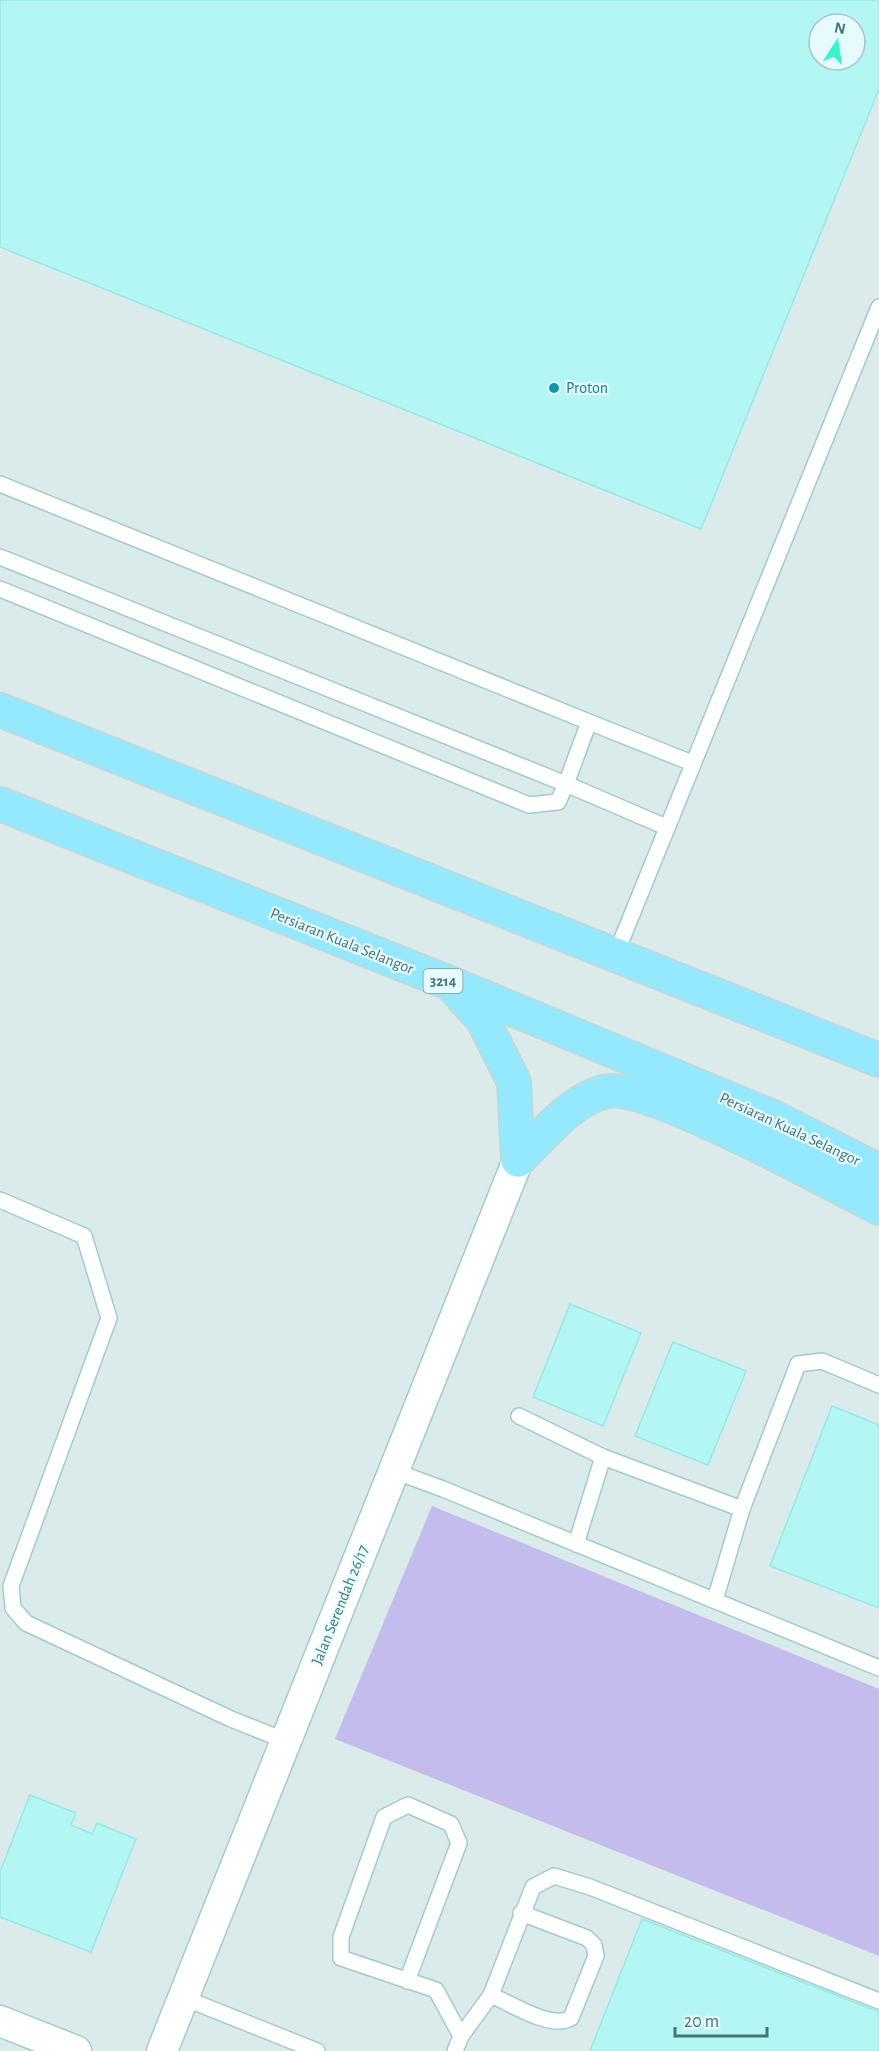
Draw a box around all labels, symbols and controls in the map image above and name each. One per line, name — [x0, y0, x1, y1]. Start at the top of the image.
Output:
north arrow — [807, 12, 867, 72]
text: N — [833, 19, 847, 37]
place label: Proton — [566, 380, 608, 396]
marker: Proton — [547, 381, 561, 395]
street label: Persiaran Kuala Selangor — [268, 905, 417, 977]
road number: 3214 — [424, 969, 462, 993]
street label: Persiaran Kuala Selangor — [717, 1089, 864, 1169]
street label: Jalan Serendah 26/17 — [309, 1542, 371, 1667]
scale bar — [675, 2000, 766, 2038]
text: 20 m — [684, 2013, 719, 2031]

